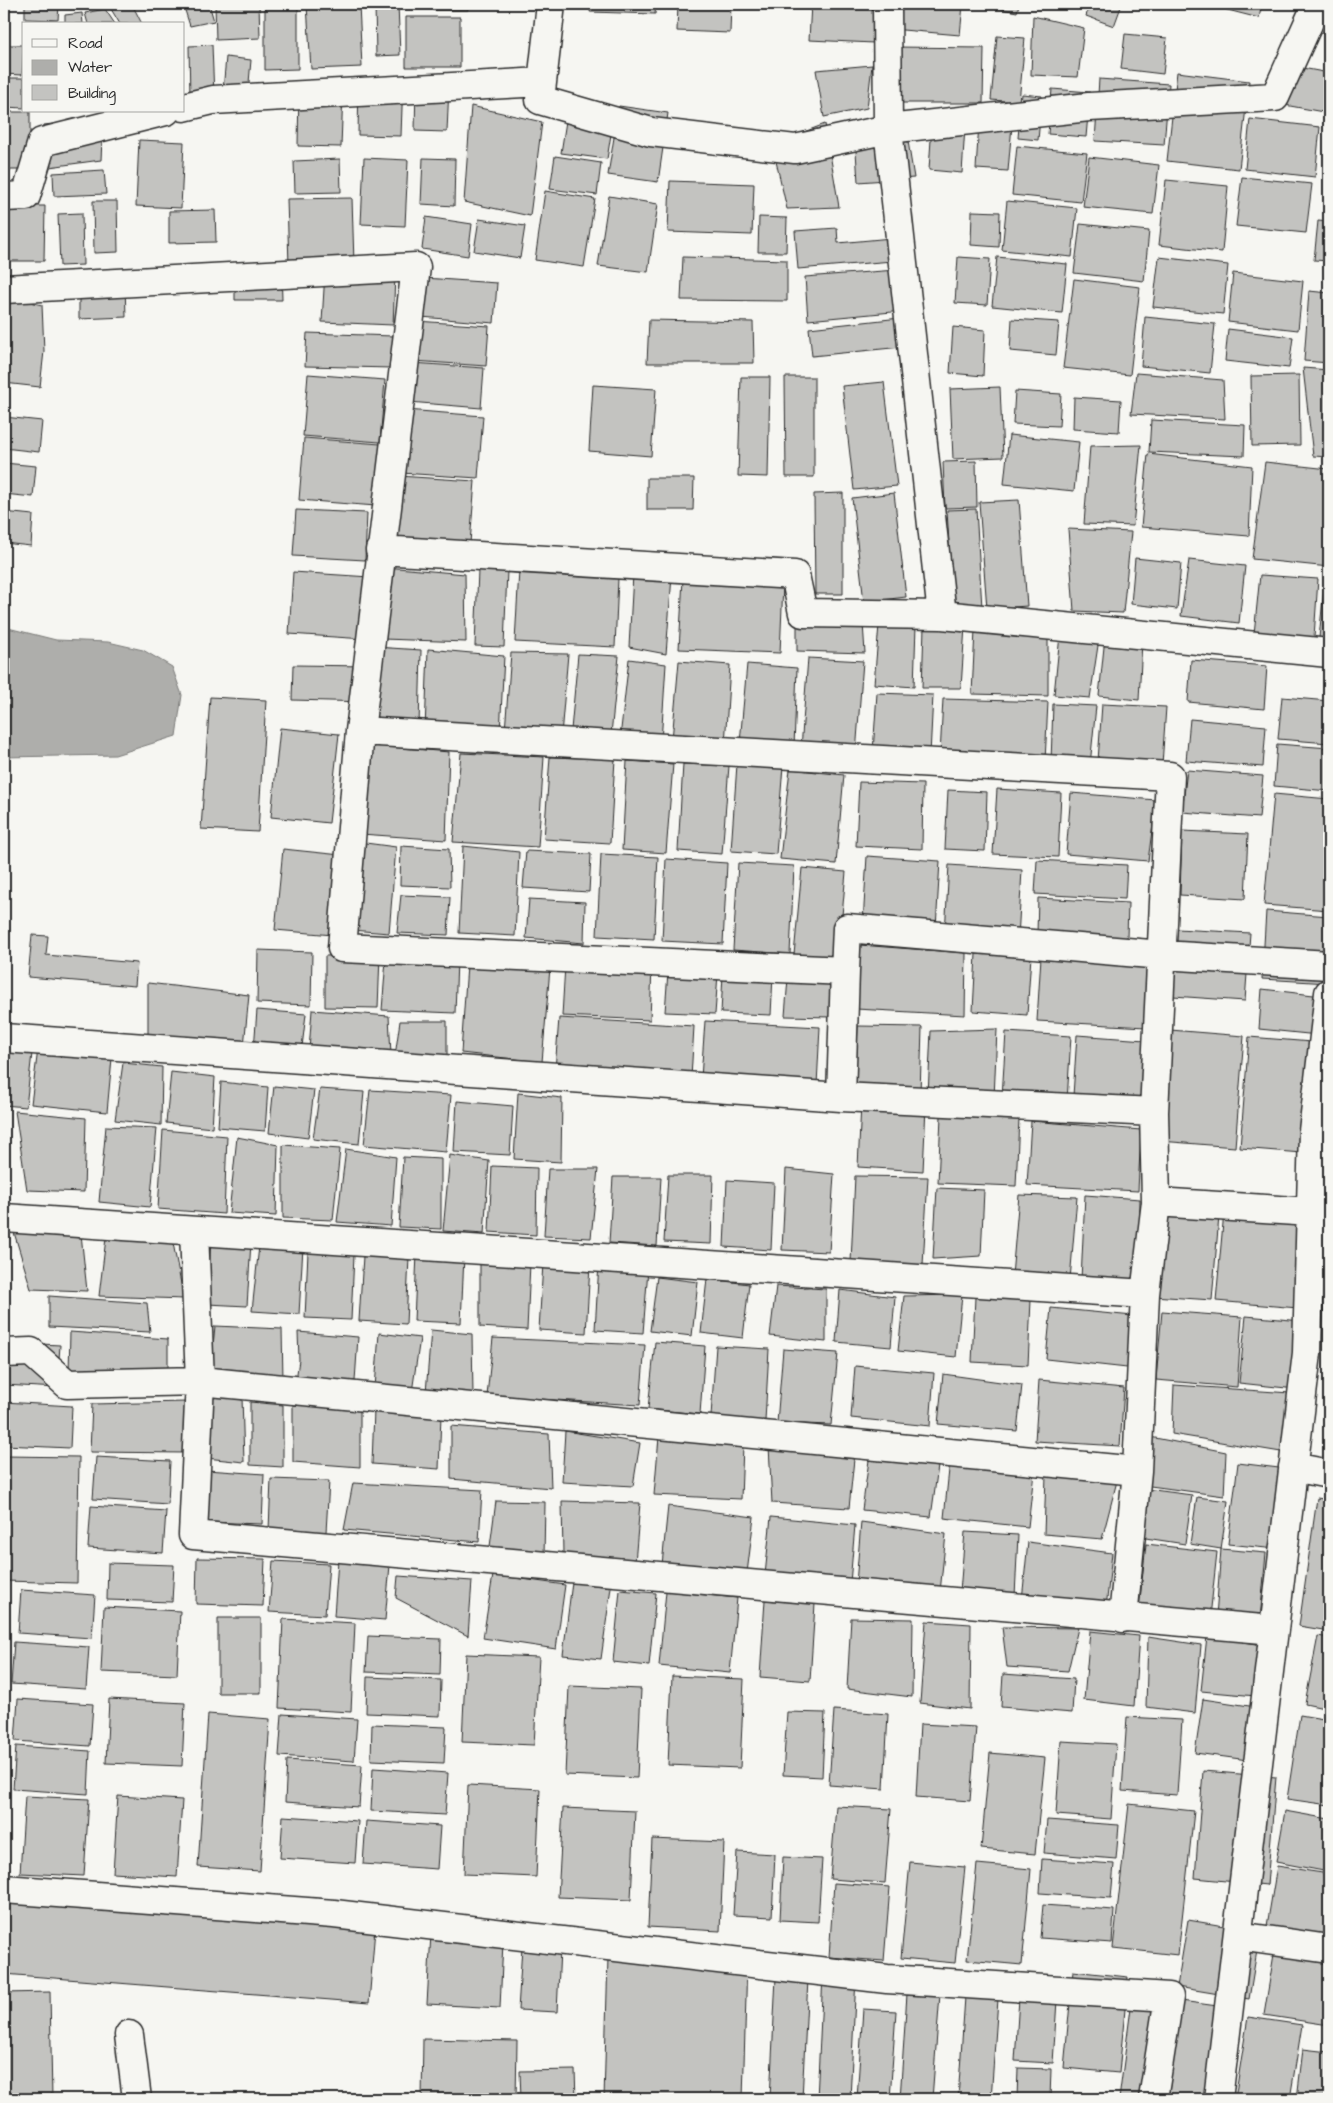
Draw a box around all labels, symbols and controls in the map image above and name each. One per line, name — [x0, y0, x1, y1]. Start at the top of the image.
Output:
legend — [22, 22, 185, 112]
text: Road — [68, 33, 103, 54]
text: Water — [68, 57, 112, 78]
text: Building — [68, 83, 116, 105]

